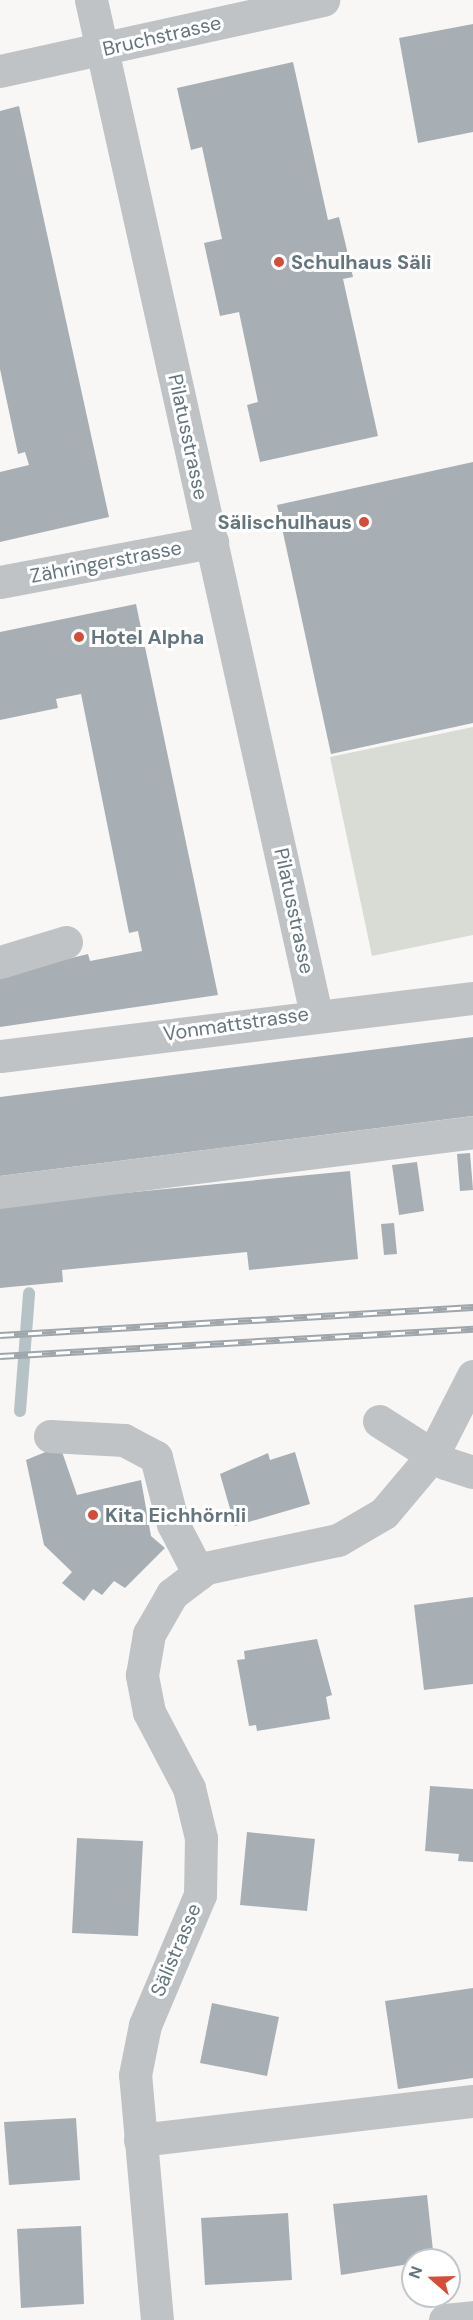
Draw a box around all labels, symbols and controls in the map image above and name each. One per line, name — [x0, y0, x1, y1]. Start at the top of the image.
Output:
street label: Bruchstrasse — [100, 11, 224, 61]
place label: Schulhaus Säli — [291, 250, 432, 274]
marker: Schulhaus Säli — [272, 255, 286, 269]
street label: Pilatusstrasse — [163, 372, 213, 502]
place label: Sälischulhaus — [218, 510, 352, 534]
marker: Sälischulhaus — [357, 515, 371, 529]
street label: Zähringerstrasse — [28, 536, 184, 588]
place label: Hotel Alpha — [91, 625, 204, 649]
marker: Hotel Alpha — [72, 630, 86, 644]
street label: Pilatusstrasse — [269, 846, 319, 976]
street label: Vonmattstrasse — [162, 1002, 310, 1046]
place label: Kita Eichhörnli — [105, 1503, 246, 1527]
marker: Kita Eichhörnli — [86, 1508, 100, 1522]
street label: Sälistrasse — [146, 1900, 206, 2000]
north arrow — [401, 2248, 461, 2308]
text: N — [404, 2263, 427, 2281]

